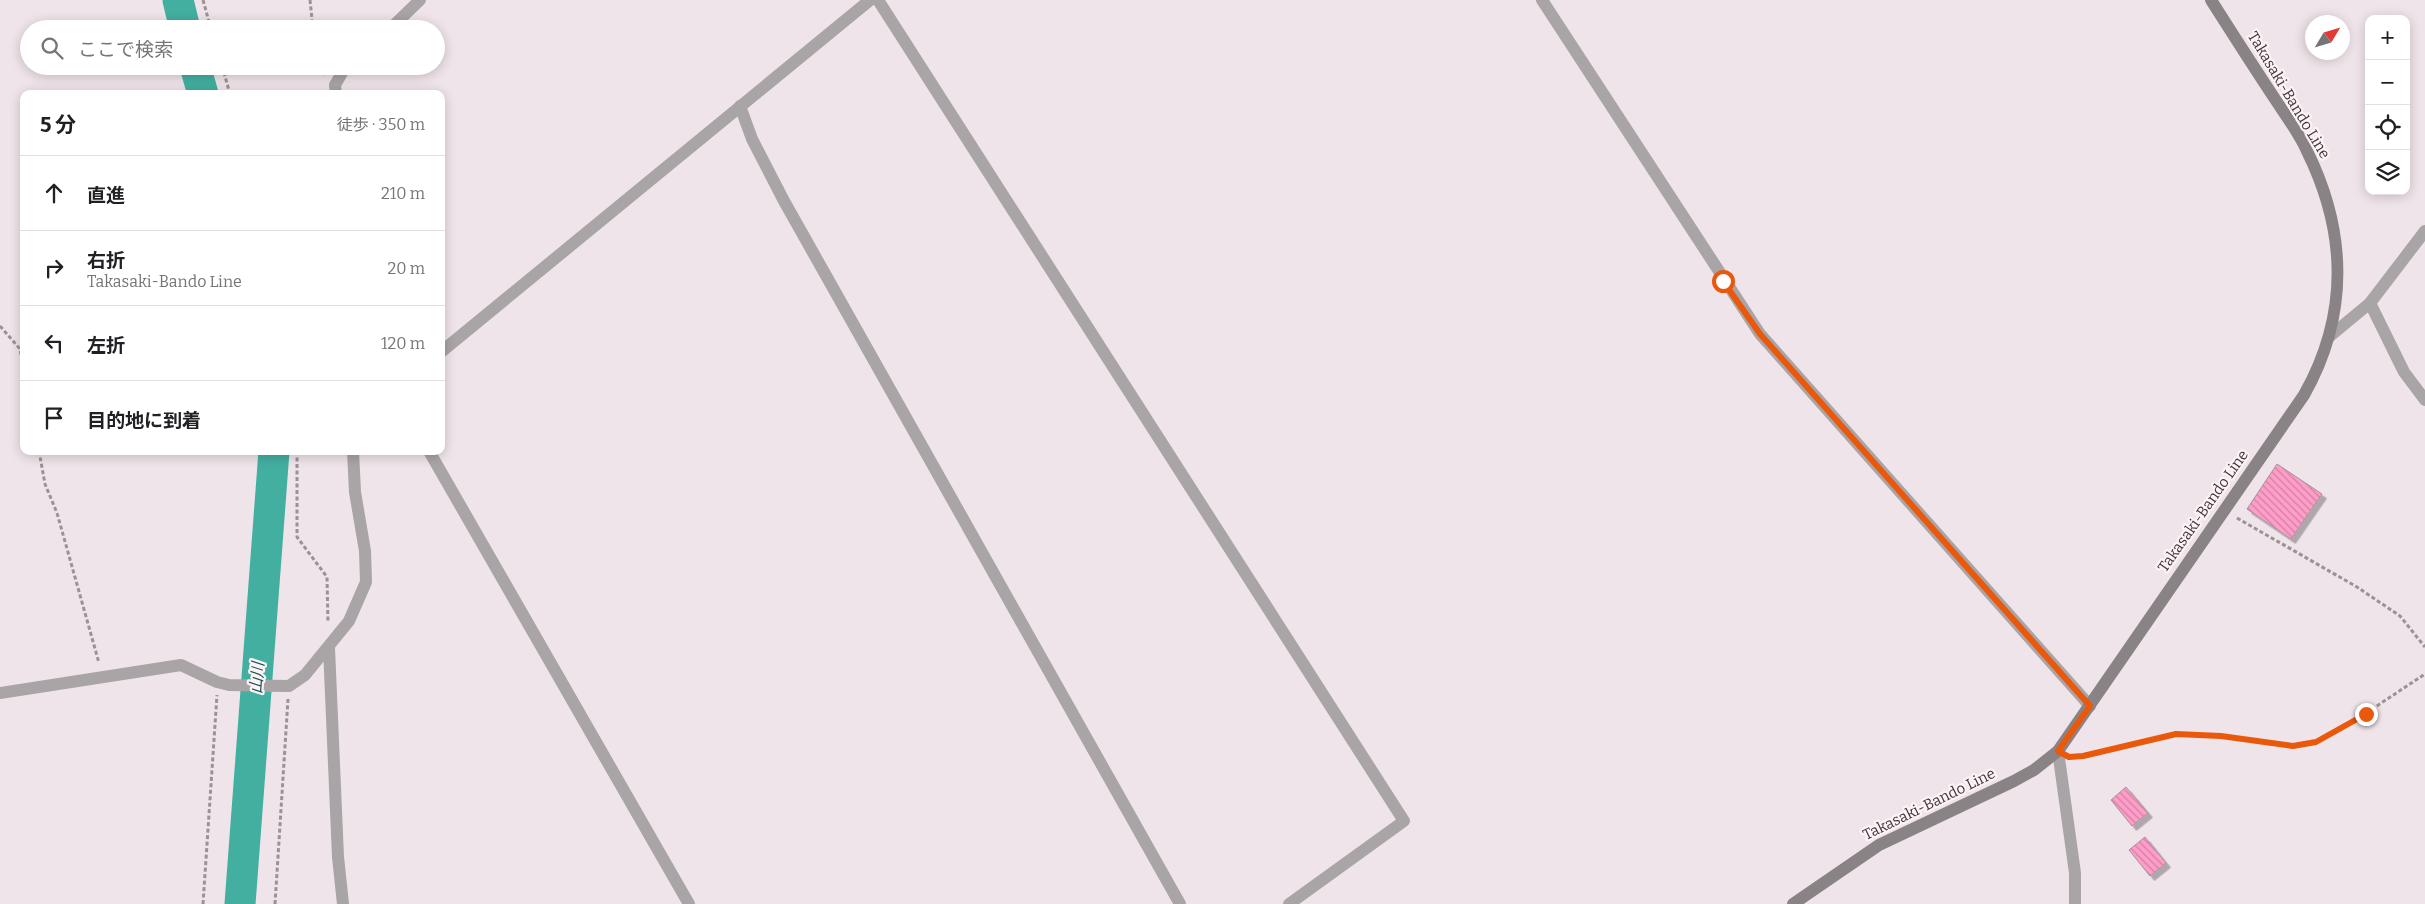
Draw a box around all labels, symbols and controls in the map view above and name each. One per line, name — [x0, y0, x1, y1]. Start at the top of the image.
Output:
north arrow — [2305, 15, 2350, 60]
map controls — [2365, 15, 2410, 195]
button: + — [2365, 15, 2410, 60]
search box — [20, 20, 445, 75]
street label: Takasaki-Bando Line — [2244, 28, 2334, 162]
icon: search — [38, 34, 66, 62]
text: ここで検索 — [78, 38, 173, 61]
button: − — [2365, 60, 2410, 105]
button: locate — [2365, 105, 2410, 150]
text: 5 分 — [40, 112, 76, 138]
text: 徒歩 · 350 m — [337, 115, 425, 134]
button: layers — [2365, 150, 2410, 195]
icon: ahead — [40, 179, 68, 207]
text: 直進 — [87, 184, 125, 207]
text: 210 m — [381, 184, 425, 203]
text: 右折 — [87, 249, 125, 272]
icon: right — [40, 254, 68, 282]
text: 20 m — [388, 259, 425, 278]
route start — [1712, 270, 1735, 293]
text: Takasaki-Bando Line — [87, 272, 242, 291]
icon: left — [40, 329, 68, 357]
text: 左折 — [87, 334, 125, 357]
text: 120 m — [381, 334, 425, 353]
icon: arrive — [40, 404, 68, 432]
text: 目的地に到着 — [87, 409, 201, 432]
street label: Takasaki-Bando Line — [2154, 446, 2252, 576]
water label: 山川 — [246, 659, 268, 695]
route end — [2355, 703, 2378, 726]
street label: Takasaki-Bando Line — [1860, 764, 1998, 844]

